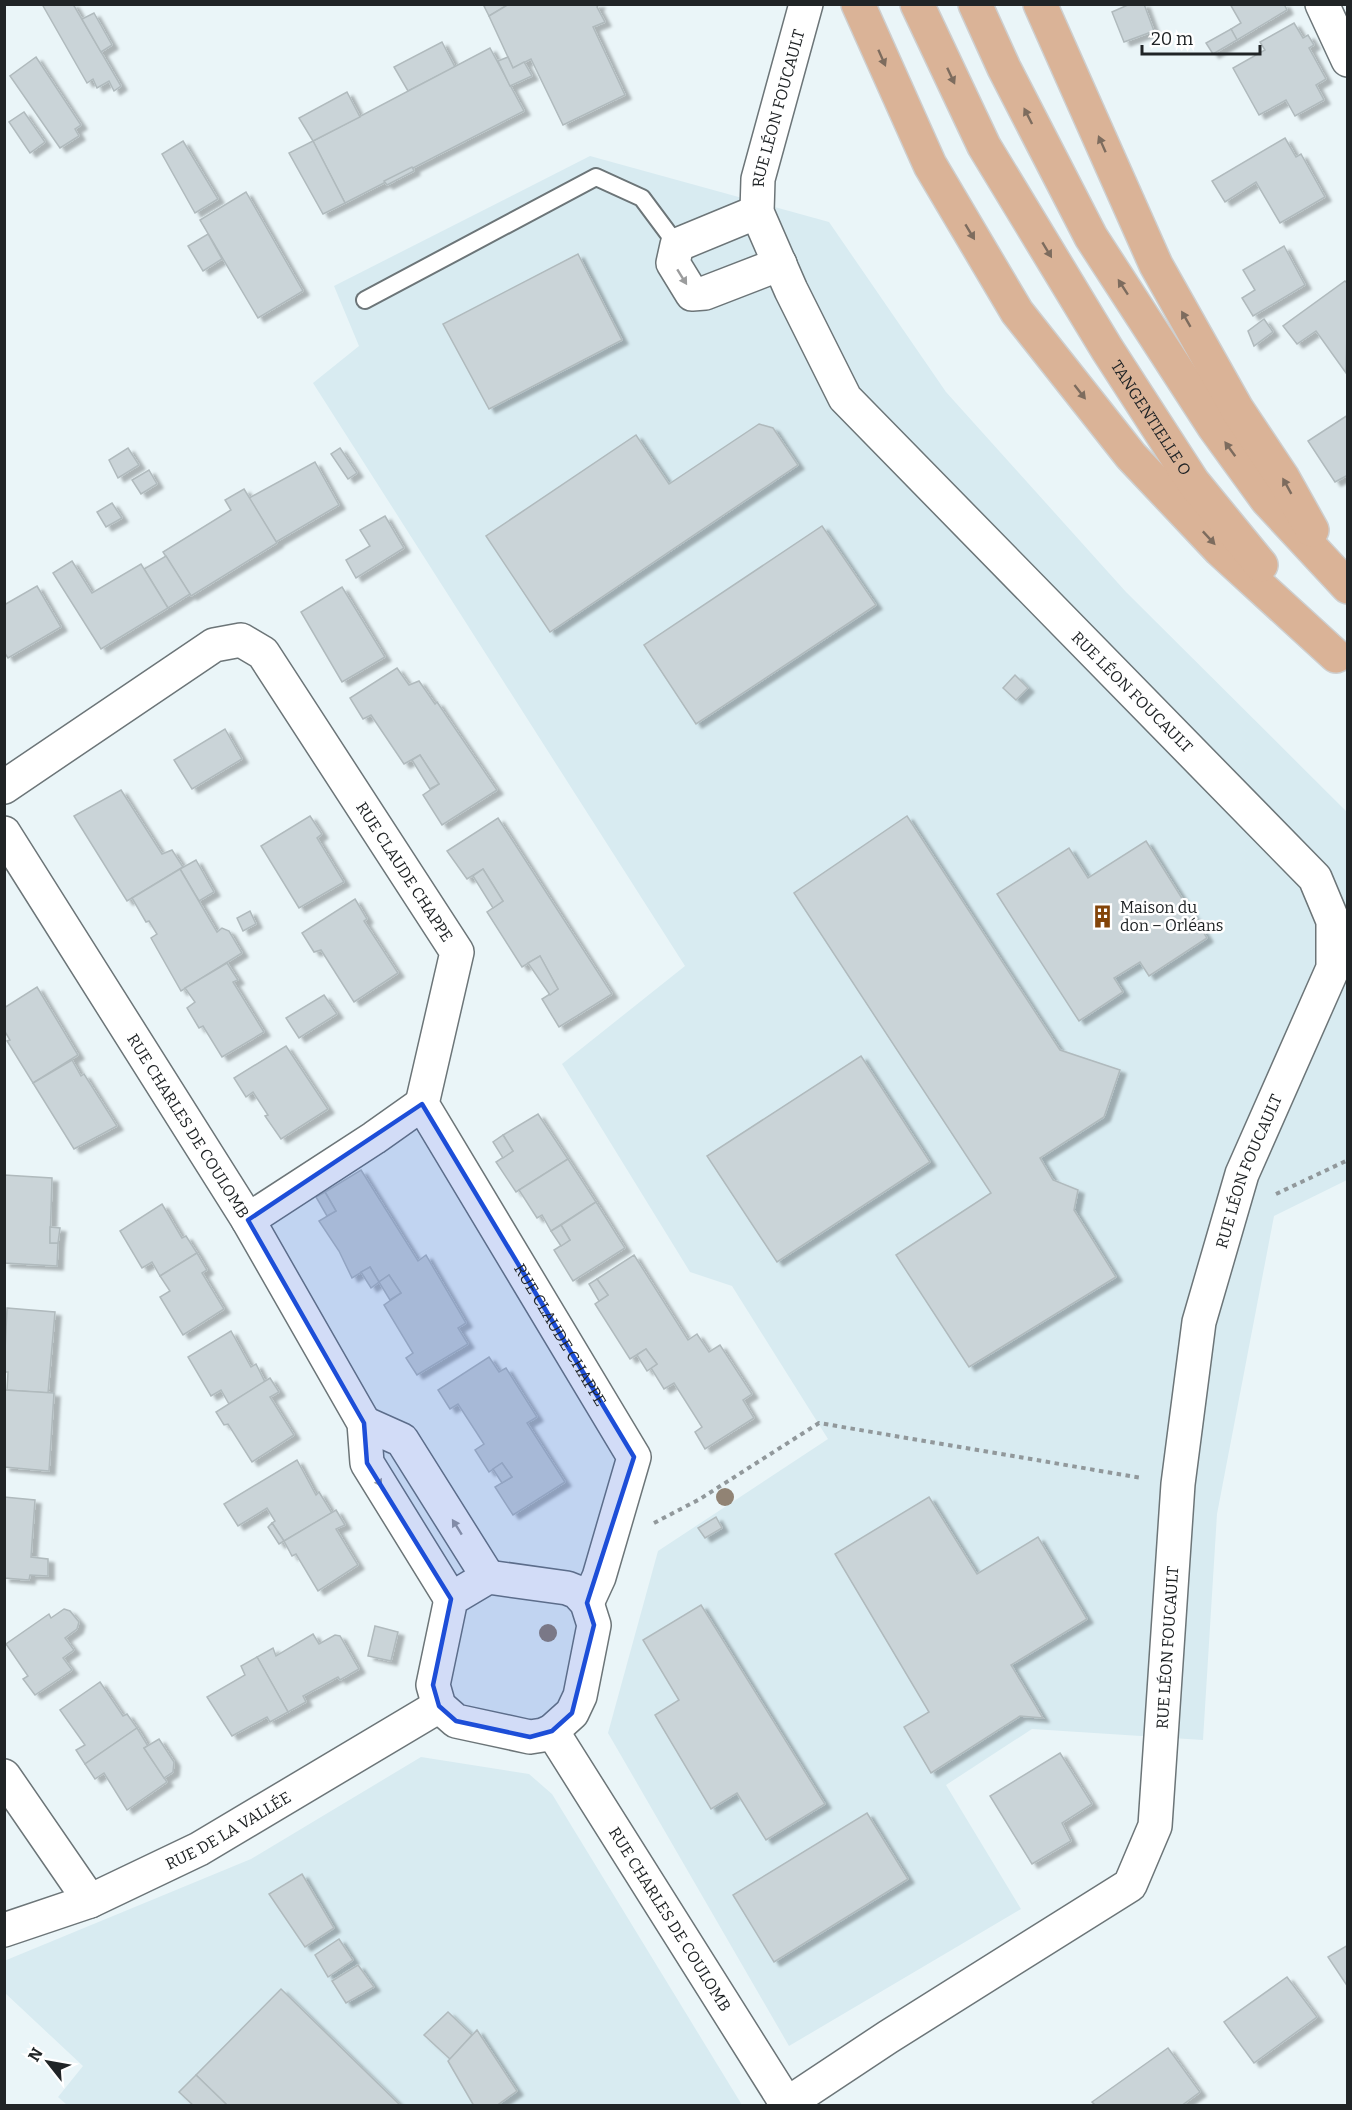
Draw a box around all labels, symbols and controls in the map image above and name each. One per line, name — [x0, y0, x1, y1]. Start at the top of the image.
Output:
scale bar — [1142, 18, 1260, 56]
street label: RUE LÉON FOUCAULT — [748, 27, 808, 188]
text: 20 m — [1151, 28, 1193, 50]
one-way arrow — [877, 49, 887, 67]
one-way arrow — [947, 68, 956, 85]
one-way arrow — [1024, 108, 1033, 125]
one-way arrow — [1097, 135, 1106, 152]
one-way arrow — [964, 224, 975, 240]
one-way arrow — [1041, 242, 1052, 258]
one-way arrow — [676, 268, 687, 285]
one-way arrow — [1117, 278, 1128, 295]
one-way arrow — [1181, 311, 1192, 327]
street label: TANGENTIELLE O — [1107, 357, 1195, 479]
one-way arrow — [1074, 384, 1087, 400]
one-way arrow — [1224, 442, 1236, 458]
one-way arrow — [1282, 477, 1292, 494]
one-way arrow — [1201, 531, 1215, 545]
street label: RUE LÉON FOUCAULT — [1068, 627, 1197, 756]
street label: RUE CLAUDE CHAPPE — [352, 798, 457, 945]
place label: Maison du don – Orléans — [1120, 898, 1223, 935]
building icon: Maison du don – Orléans — [1089, 903, 1115, 929]
street label: RUE CHARLES DE COULOMB — [123, 1030, 254, 1221]
street label: RUE LÉON FOUCAULT — [1211, 1091, 1286, 1251]
street label: RUE CLAUDE CHAPPE — [510, 1260, 611, 1409]
one-way arrow — [371, 1471, 382, 1487]
one-way arrow — [451, 1519, 462, 1535]
street label: RUE LÉON FOUCAULT — [1152, 1565, 1182, 1730]
street label: RUE DE LA VALLÉE — [162, 1787, 294, 1873]
street label: RUE CHARLES DE COULOMB — [605, 1823, 735, 2015]
north arrow — [18, 2032, 78, 2092]
text: N — [24, 2044, 47, 2065]

